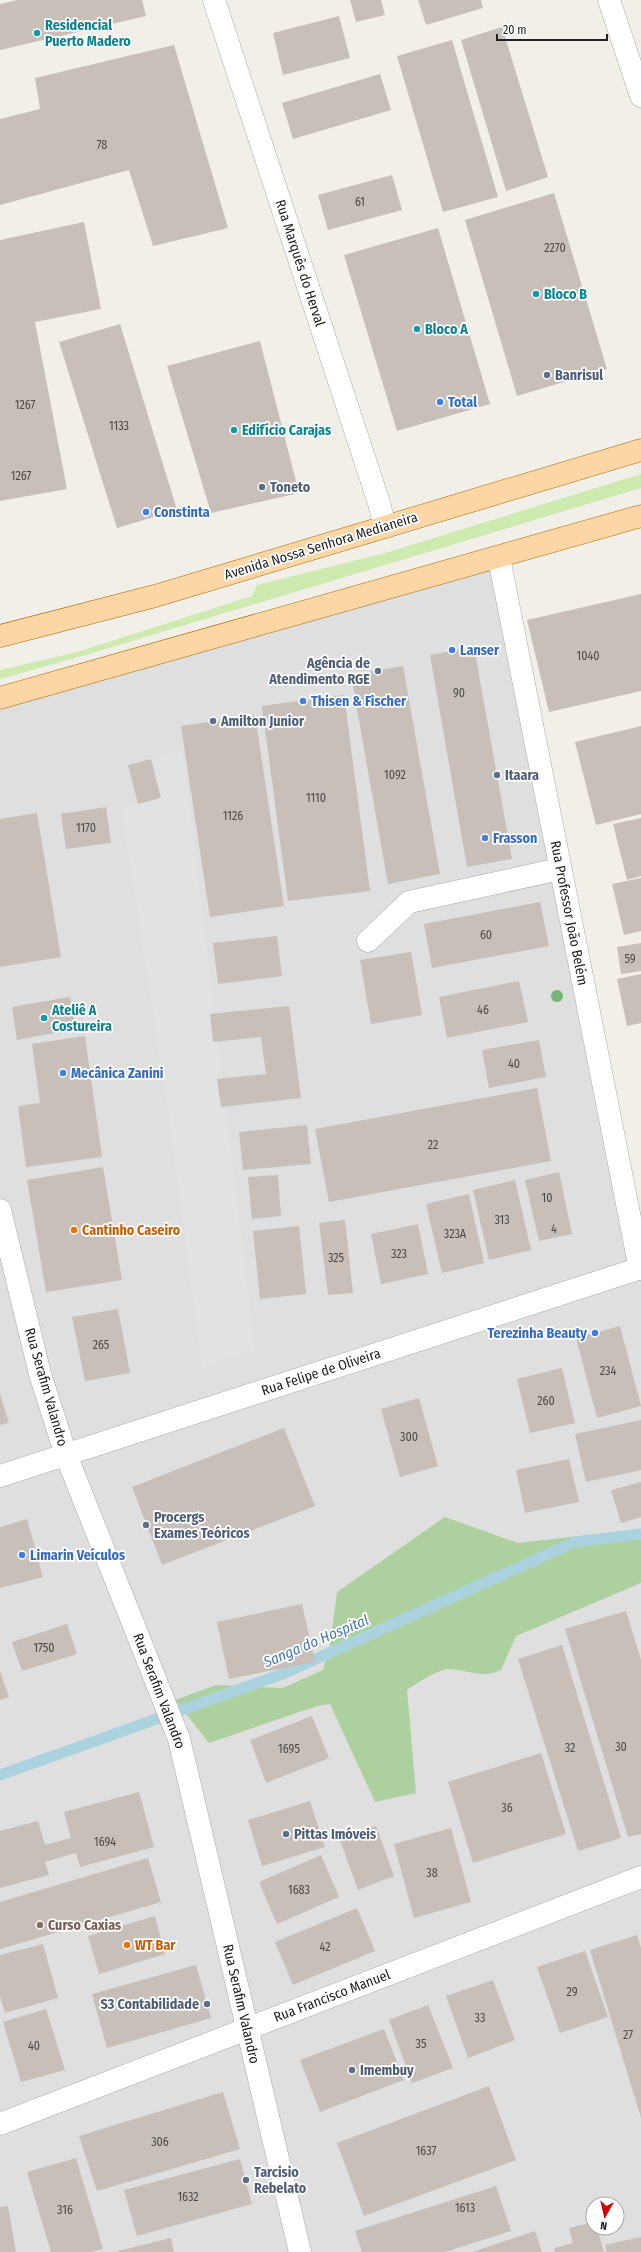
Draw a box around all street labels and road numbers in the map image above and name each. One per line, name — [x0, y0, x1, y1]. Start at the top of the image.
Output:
street label: Rua Marquês do Herval — [271, 197, 329, 329]
street label: Avenida Nossa Senhora Medianeira — [222, 508, 420, 584]
street label: Rua Professor João Belém — [547, 839, 591, 987]
street label: Rua Serafim Valandro — [21, 1326, 71, 1448]
street label: Rua Felipe de Oliveira — [259, 1345, 383, 1399]
street label: Rua Serafim Valandro — [129, 1631, 189, 1751]
street label: Rua Serafim Valandro — [219, 1943, 263, 2065]
street label: Rua Francisco Manuel — [271, 1966, 393, 2026]

